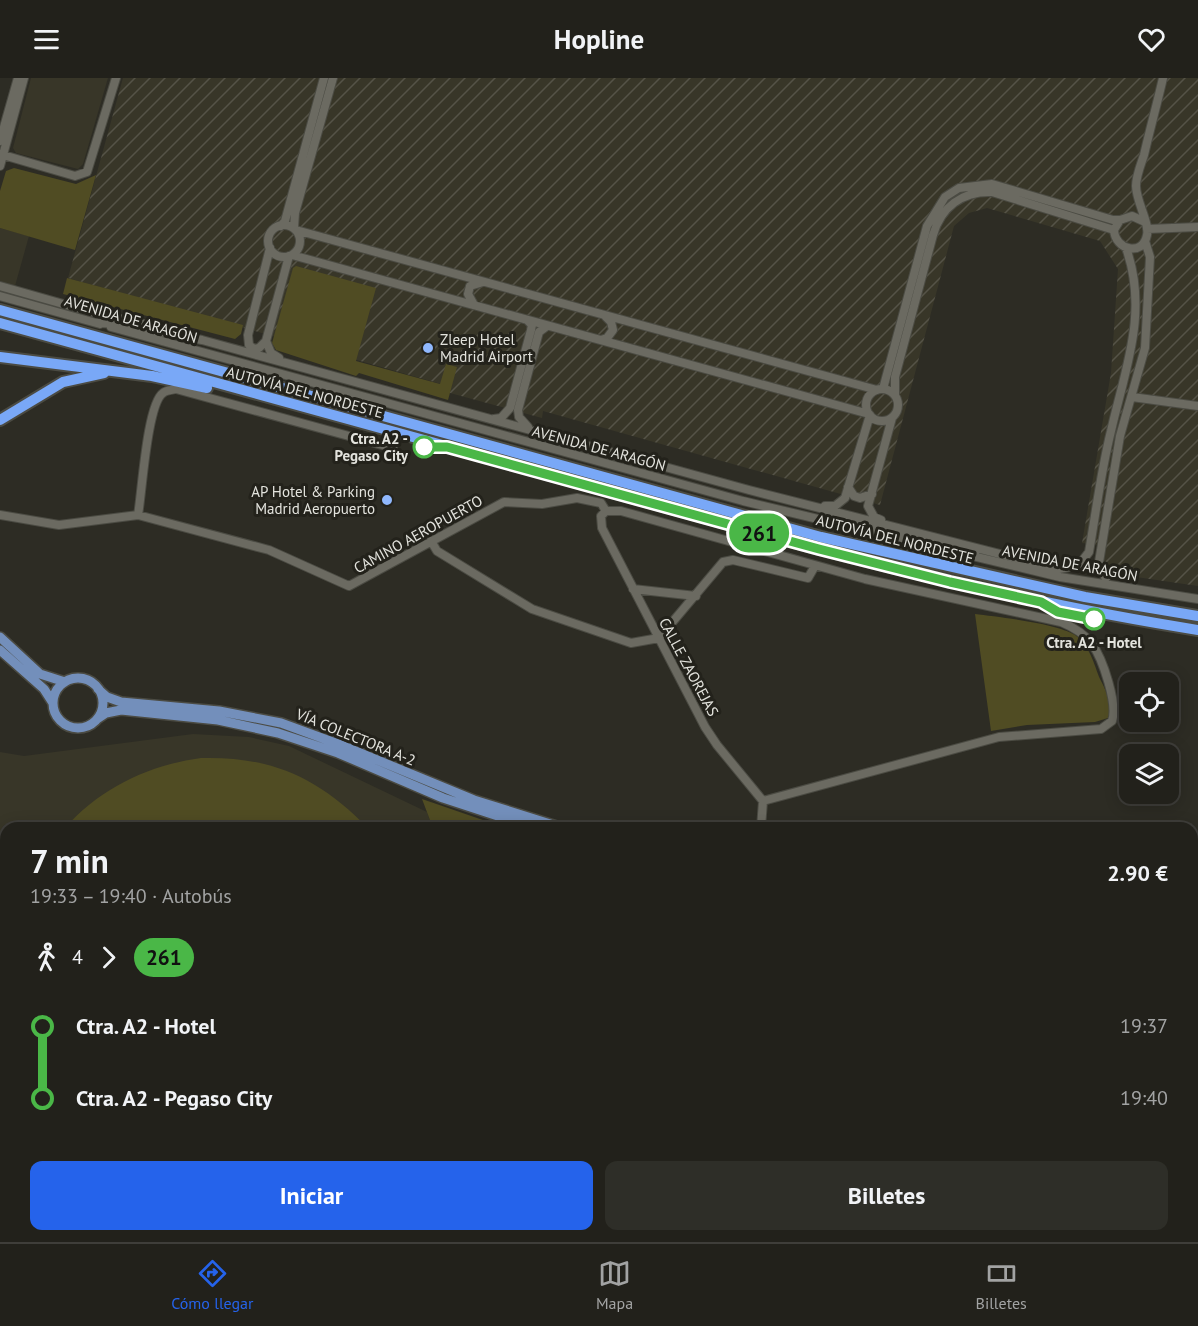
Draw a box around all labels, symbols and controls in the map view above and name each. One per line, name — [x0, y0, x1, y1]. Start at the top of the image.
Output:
text: Hopline — [554, 22, 644, 56]
icon: menu — [30, 23, 63, 56]
icon: heart — [1135, 23, 1168, 56]
street label: AVENIDA DE ARAGÓN — [62, 291, 200, 347]
place label: Zleep Hotel Madrid Airport — [440, 330, 533, 366]
marker: Zleep Hotel Madrid Airport — [421, 341, 435, 355]
street label: AUTOVÍA DEL NORDESTE — [225, 362, 385, 422]
street label: AVENIDA DE ARAGÓN — [530, 421, 668, 475]
place label: Ctra. A2 - Pegaso City — [334, 429, 409, 465]
marker: Ctra. A2 - Pegaso City — [413, 436, 435, 458]
place label: AP Hotel & Parking Madrid Aeropuerto — [251, 482, 375, 518]
street label: CAMINO AEROPUERTO — [350, 491, 486, 577]
marker: AP Hotel & Parking Madrid Aeropuerto — [380, 493, 394, 507]
street label: AUTOVÍA DEL NORDESTE — [814, 510, 976, 568]
line badge: 261 — [724, 514, 794, 552]
text: 261 — [741, 520, 777, 547]
street label: AVENIDA DE ARAGÓN — [1001, 541, 1139, 585]
marker: Ctra. A2 - Hotel — [1083, 608, 1105, 630]
street label: CALLE ZAOREJAS — [655, 615, 723, 720]
place label: Ctra. A2 - Hotel — [1046, 633, 1142, 652]
map controls — [1119, 672, 1179, 804]
button: locate — [1119, 672, 1179, 732]
street label: VÍA COLECTORA A-2 — [293, 704, 419, 770]
button: layers — [1119, 744, 1179, 804]
text: 7 min — [30, 839, 109, 882]
text: 2.90 € — [1107, 859, 1168, 887]
text: 19:33 – 19:40 · Autobús — [30, 883, 232, 909]
icon: walk — [30, 941, 63, 974]
icon: forward — [92, 941, 125, 974]
text: 4 — [72, 944, 83, 970]
text: 261 — [146, 944, 182, 971]
text: Ctra. A2 - Hotel — [76, 1012, 216, 1040]
text: 19:37 — [1120, 1013, 1168, 1039]
text: Ctra. A2 - Pegaso City — [76, 1084, 272, 1112]
text: 19:40 — [1120, 1085, 1168, 1111]
button: Iniciar — [30, 1161, 593, 1230]
button: Billetes — [605, 1161, 1168, 1230]
tab: Cómo llegar — [171, 1257, 253, 1313]
tab: Mapa — [596, 1257, 633, 1313]
tab: Billetes — [976, 1257, 1027, 1313]

